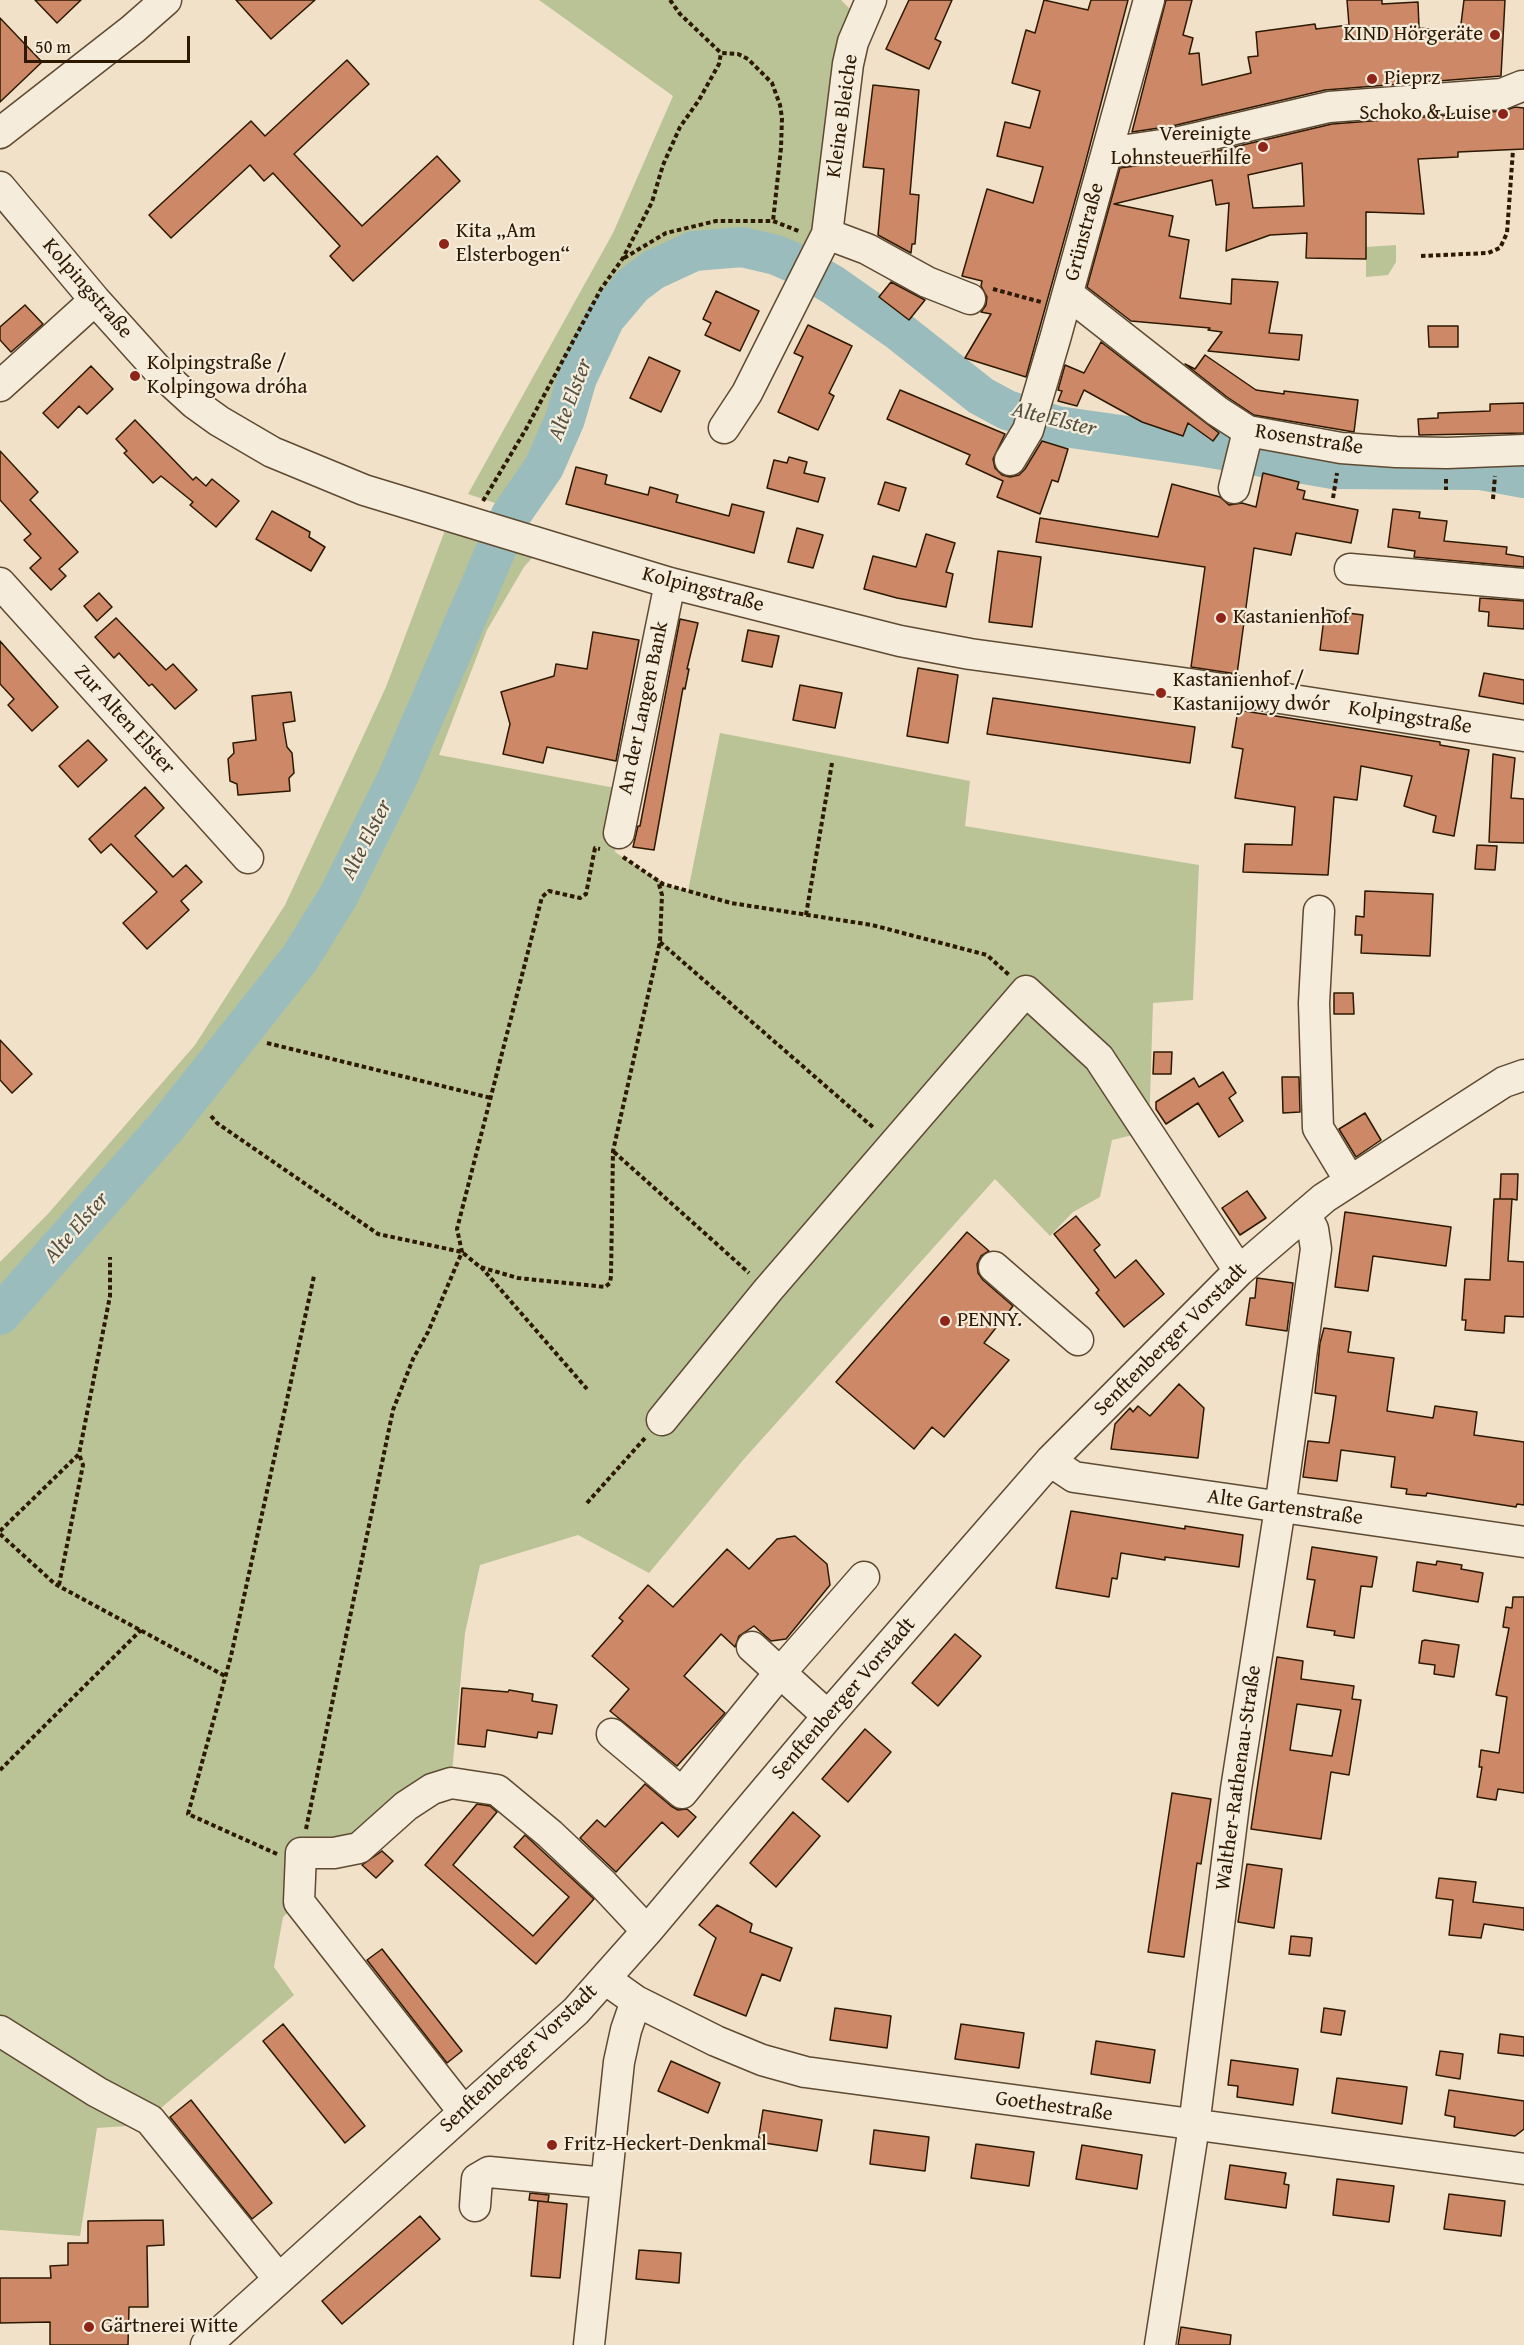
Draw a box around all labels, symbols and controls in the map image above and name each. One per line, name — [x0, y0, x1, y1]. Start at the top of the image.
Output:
place label: KIND Hörgeräte — [1344, 22, 1483, 48]
scale bar — [27, 24, 194, 62]
marker: KIND Hörgeräte — [1488, 28, 1502, 42]
text: 50 m — [35, 33, 71, 60]
street label: Kleine Bleiche — [822, 53, 864, 179]
place label: Pieprz — [1384, 66, 1440, 92]
marker: Pieprz — [1365, 72, 1379, 86]
place label: Schoko & Luise — [1359, 101, 1491, 127]
marker: Schoko & Luise — [1496, 107, 1510, 121]
place label: Vereinigte Lohnsteuerhilfe — [1111, 122, 1251, 172]
marker: Vereinigte Lohnsteuerhilfe — [1256, 140, 1270, 154]
street label: Grünstraße — [1060, 180, 1110, 284]
place label: Kita „Am Elsterbogen“ — [456, 219, 570, 269]
street label: Kolpingstraße — [37, 234, 137, 344]
marker: Kita „Am Elsterbogen“ — [437, 237, 451, 251]
place label: Kolpingstraße / Kolpingowa dróha — [147, 351, 307, 401]
water label: Alte Elster — [543, 355, 599, 445]
marker: Kolpingstraße / Kolpingowa dróha — [128, 369, 142, 383]
water label: Alte Elster — [1009, 397, 1099, 443]
street label: Rosenstraße — [1253, 419, 1365, 461]
street label: Kolpingstraße — [639, 562, 767, 618]
place label: Kastanienhof — [1233, 605, 1350, 631]
marker: Kastanienhof — [1214, 611, 1228, 625]
street label: An der Langen Bank — [613, 619, 675, 797]
street label: Zur Alten Elster — [68, 660, 180, 780]
place label: Kastanienhof / Kastanijowy dwór — [1173, 668, 1330, 718]
marker: Kastanienhof / Kastanijowy dwór — [1154, 686, 1168, 700]
street label: Kolpingstraße — [1346, 696, 1474, 740]
water label: Alte Elster — [336, 796, 398, 884]
water label: Alte Elster — [39, 1187, 115, 1269]
street label: Senftenberger Vorstadt — [1089, 1258, 1253, 1422]
place label: PENNY. — [957, 1308, 1022, 1334]
marker: PENNY. — [938, 1314, 952, 1328]
street label: Alte Gartenstraße — [1206, 1485, 1364, 1531]
street label: Senftenberger Vorstadt — [767, 1613, 921, 1785]
street label: Walther-Rathenau-Straße — [1211, 1664, 1267, 1892]
street label: Senftenberger Vorstadt — [435, 1979, 603, 2139]
street label: Goethestraße — [994, 2086, 1114, 2128]
place label: Fritz-Heckert-Denkmal — [564, 2132, 767, 2158]
marker: Fritz-Heckert-Denkmal — [545, 2138, 559, 2152]
place label: Gärtnerei Witte — [101, 2314, 238, 2340]
marker: Gärtnerei Witte — [82, 2320, 96, 2334]

